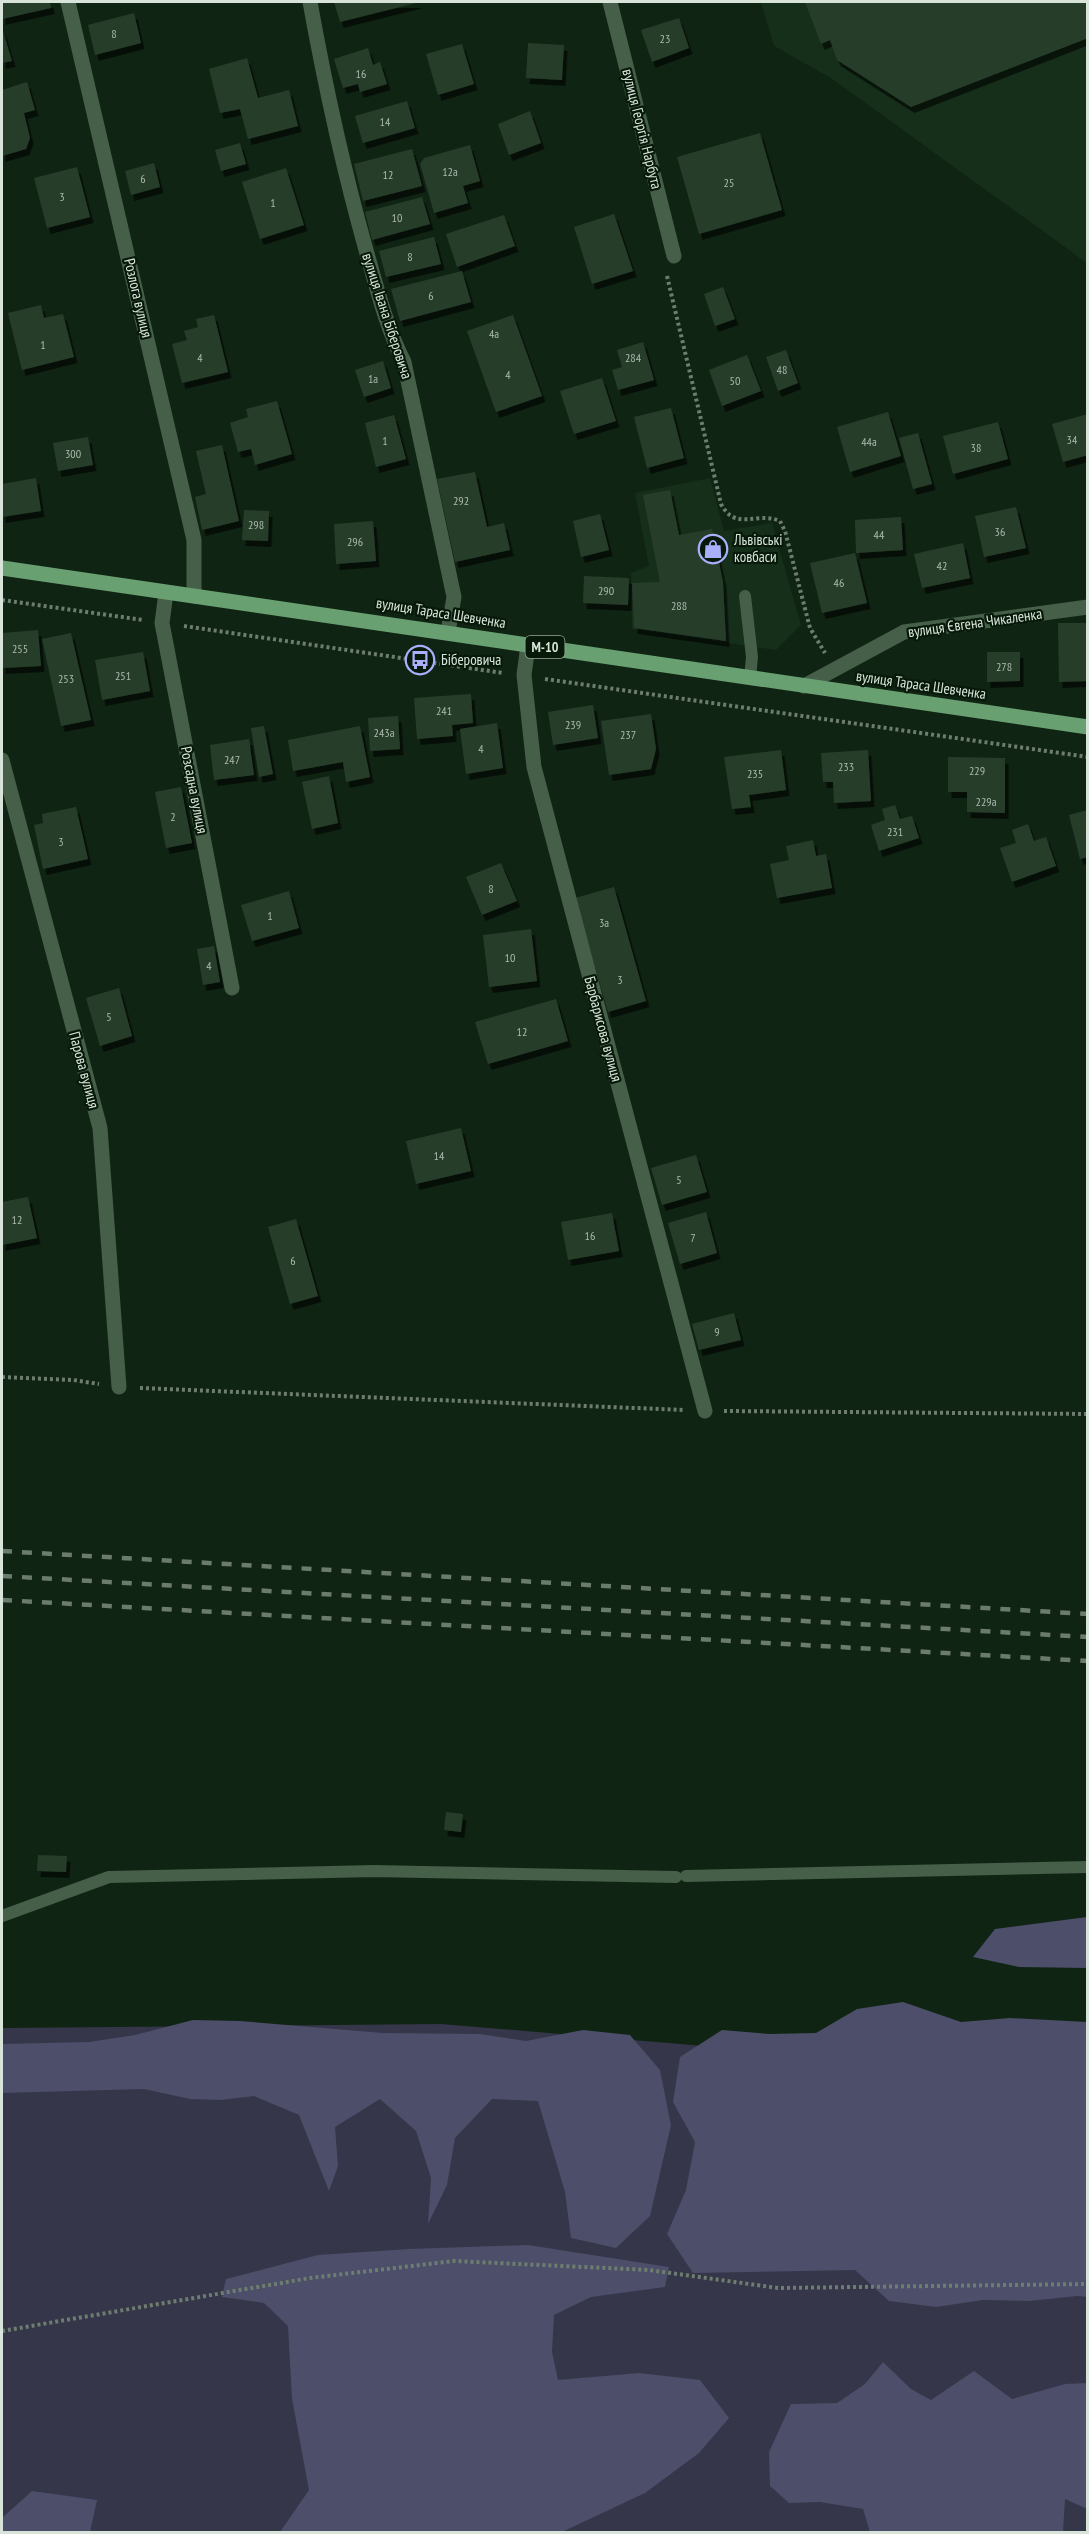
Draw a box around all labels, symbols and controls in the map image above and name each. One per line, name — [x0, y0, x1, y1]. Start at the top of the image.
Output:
house number: 8 — [111, 26, 117, 41]
house number: 23 — [660, 31, 670, 46]
house number: 16 — [356, 66, 366, 81]
street label: вулиця Георгія Нарбута — [618, 67, 667, 191]
house number: 14 — [380, 114, 391, 129]
house number: 12а — [442, 164, 458, 179]
house number: 12 — [383, 167, 393, 182]
house number: 6 — [140, 171, 146, 186]
house number: 25 — [724, 175, 734, 190]
house number: 3 — [59, 189, 65, 204]
house number: 1 — [270, 195, 276, 210]
house number: 10 — [392, 210, 402, 225]
house number: 8 — [407, 249, 413, 264]
street label: вулиця Івана Біберовича — [358, 251, 417, 381]
street label: Розлога вулиця — [120, 256, 157, 340]
house number: 6 — [428, 288, 434, 303]
house number: 4а — [489, 326, 499, 341]
house number: 1 — [40, 337, 46, 352]
house number: 4 — [197, 350, 203, 365]
house number: 284 — [625, 350, 642, 365]
house number: 48 — [777, 362, 787, 377]
house number: 4 — [505, 367, 511, 382]
house number: 1а — [368, 371, 378, 386]
house number: 50 — [730, 373, 740, 388]
house number: 34 — [1067, 432, 1078, 447]
house number: 1 — [382, 433, 388, 448]
house number: 44а — [861, 434, 877, 449]
house number: 38 — [971, 440, 981, 455]
house number: 300 — [65, 446, 81, 461]
house number: 292 — [453, 493, 469, 508]
house number: 298 — [248, 517, 264, 532]
house number: 36 — [995, 524, 1005, 539]
house number: 44 — [874, 527, 885, 542]
place label: Львівські ковбаси — [733, 530, 783, 566]
shop icon: Львівські ковбаси — [697, 533, 729, 565]
house number: 296 — [347, 534, 363, 549]
house number: 42 — [937, 558, 947, 573]
house number: 46 — [834, 575, 844, 590]
house number: 290 — [598, 583, 614, 598]
street label: вулиця Тараса Шевченка — [375, 593, 507, 632]
house number: 288 — [671, 598, 687, 613]
street label: вулиця Євгена Чикаленка — [907, 604, 1043, 641]
road number: М-10 — [526, 636, 564, 658]
house number: 255 — [12, 641, 28, 656]
bus stop icon: Біберовича — [404, 644, 436, 676]
place label: Біберовича — [441, 650, 501, 669]
house number: 278 — [996, 659, 1012, 674]
street label: вулиця Тараса Шевченка — [855, 666, 987, 703]
house number: 251 — [115, 668, 131, 683]
house number: 253 — [58, 671, 74, 686]
house number: 241 — [436, 703, 452, 718]
house number: 239 — [565, 717, 581, 732]
house number: 243а — [373, 725, 395, 740]
house number: 237 — [620, 727, 636, 742]
house number: 4 — [478, 741, 484, 756]
street label: Розсадна вулиця — [177, 745, 212, 835]
house number: 247 — [224, 752, 240, 767]
house number: 233 — [838, 759, 854, 774]
house number: 229 — [969, 763, 985, 778]
house number: 235 — [747, 766, 763, 781]
house number: 229а — [975, 794, 997, 809]
house number: 2 — [170, 809, 176, 824]
house number: 231 — [887, 824, 903, 839]
house number: 3 — [58, 834, 64, 849]
house number: 8 — [488, 881, 494, 896]
house number: 1 — [267, 908, 273, 923]
house number: 3а — [599, 915, 609, 930]
house number: 10 — [505, 950, 515, 965]
house number: 4 — [206, 958, 212, 973]
house number: 3 — [617, 972, 623, 987]
street label: Барбарисова вулиця — [580, 974, 627, 1084]
house number: 5 — [106, 1009, 112, 1024]
house number: 12 — [517, 1024, 527, 1039]
street label: Парова вулиця — [65, 1029, 104, 1111]
house number: 14 — [434, 1148, 445, 1163]
house number: 5 — [676, 1172, 682, 1187]
house number: 12 — [12, 1212, 22, 1227]
house number: 16 — [585, 1228, 595, 1243]
house number: 7 — [690, 1230, 696, 1245]
house number: 6 — [290, 1253, 296, 1268]
house number: 9 — [714, 1324, 720, 1339]

